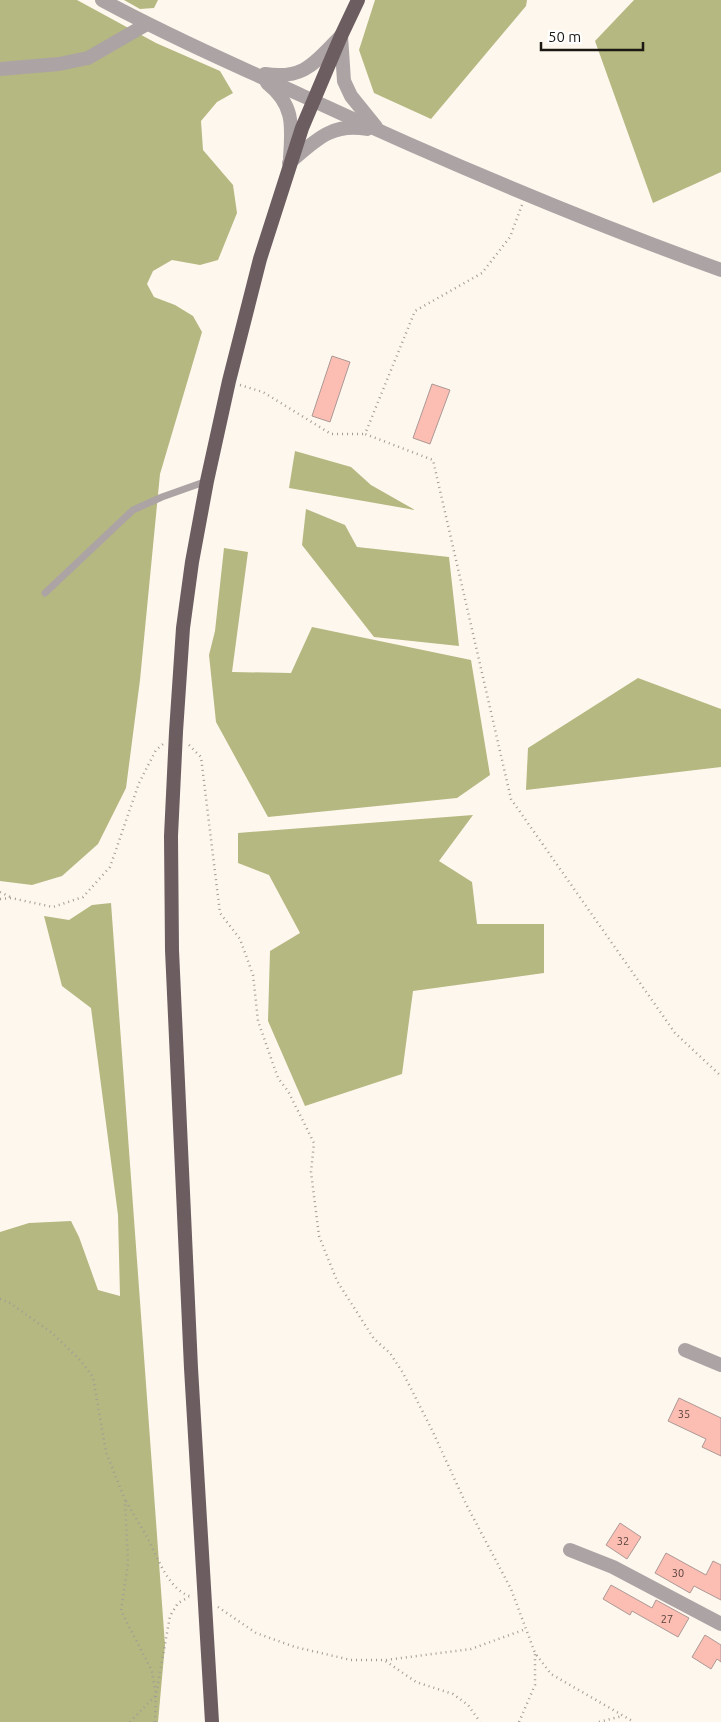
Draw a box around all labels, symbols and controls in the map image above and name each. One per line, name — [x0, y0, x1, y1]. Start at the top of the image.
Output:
scale bar — [541, 20, 644, 52]
text: 50 m — [548, 28, 581, 45]
house number: 35 — [678, 1408, 690, 1420]
house number: 32 — [617, 1535, 629, 1547]
house number: 30 — [672, 1567, 684, 1579]
house number: 27 — [661, 1613, 673, 1625]

